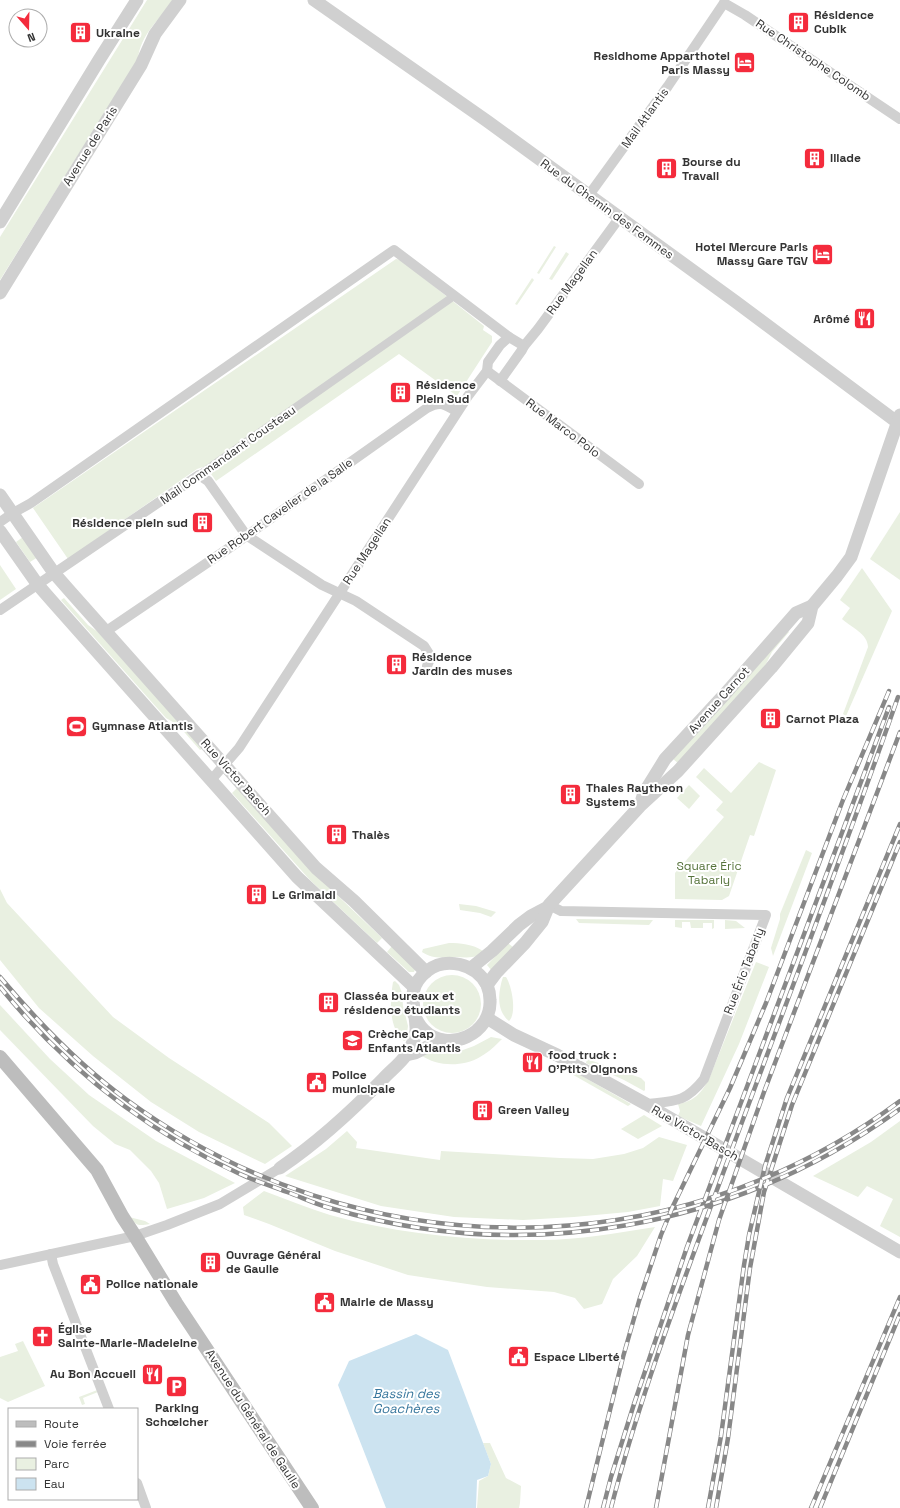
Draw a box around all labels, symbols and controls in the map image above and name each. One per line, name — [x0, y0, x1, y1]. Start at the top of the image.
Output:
place label: Résidence Cubik — [814, 7, 874, 37]
north arrow — [8, 8, 48, 48]
building icon: Résidence Cubik — [786, 9, 812, 35]
street label: Rue Christophe Colomb — [752, 16, 874, 105]
building icon: Ukraine — [67, 20, 93, 46]
place label: Ukraine — [96, 25, 140, 41]
text: N — [26, 30, 37, 45]
place label: Residhome Apparthotel Paris Massy — [594, 48, 730, 78]
hotel icon: Residhome Apparthotel Paris Massy — [732, 50, 758, 76]
street label: Mail Atlantis — [618, 85, 672, 151]
street label: Avenue de Paris — [59, 103, 121, 189]
building icon: Iliade — [802, 145, 828, 171]
place label: Iliade — [830, 150, 861, 166]
place label: Bourse du Travail — [682, 154, 741, 184]
street label: Rue du Chemin des Femmes — [537, 155, 677, 263]
building icon: Bourse du Travail — [653, 156, 679, 182]
place label: Hotel Mercure Paris Massy Gare TGV — [695, 239, 809, 269]
hotel icon: Hotel Mercure Paris Massy Gare TGV — [810, 241, 836, 267]
street label: Rue Magellan — [543, 246, 601, 318]
restaurant icon: Arômé — [852, 306, 878, 332]
place label: Arômé — [813, 311, 850, 327]
place label: Résidence Plein Sud — [416, 377, 476, 407]
building icon: Résidence Plein Sud — [387, 379, 413, 405]
street label: Rue Marco Polo — [523, 395, 603, 461]
street label: Mail Commandant Cousteau — [157, 402, 299, 508]
street label: Rue Robert Cavelier de la Salle — [204, 454, 356, 568]
building icon: Résidence plein sud — [190, 510, 216, 536]
street label: Rue Magellan — [339, 514, 395, 588]
place label: Résidence plein sud — [72, 515, 188, 531]
place label: Résidence Jardin des muses — [412, 649, 513, 679]
building icon: Résidence Jardin des muses — [383, 651, 409, 677]
street label: Avenue Carnot — [685, 663, 753, 737]
building icon: Carnot Plaza — [757, 706, 783, 732]
place label: Carnot Plaza — [786, 711, 859, 727]
sports icon: Gymnase Atlantis — [64, 713, 90, 739]
place label: Gymnase Atlantis — [92, 718, 193, 734]
street label: Rue Victor Basch — [197, 735, 275, 819]
place label: Thales Raytheon Systems — [586, 780, 683, 810]
building icon: Thales Raytheon Systems — [557, 782, 583, 808]
building icon: Thalès — [323, 822, 349, 848]
place label: Thalès — [352, 827, 390, 843]
park label: Square Éric Tabarly — [676, 858, 742, 888]
building icon: Le Grimaldi — [244, 882, 270, 908]
place label: Le Grimaldi — [272, 887, 336, 903]
street label: Rue Éric Tabarly — [720, 925, 768, 1017]
place label: Classéa bureaux et résidence étudiants — [344, 988, 460, 1018]
building icon: Classéa bureaux et résidence étudiants — [316, 990, 342, 1016]
place label: Crèche Cap Enfants Atlantis — [368, 1026, 461, 1056]
school or university icon: Crèche Cap Enfants Atlantis — [340, 1028, 366, 1054]
place label: food truck : O'Ptits Oignons — [548, 1047, 638, 1077]
restaurant icon: food truck : O'Ptits Oignons — [519, 1049, 545, 1075]
place label: Police municipale — [332, 1067, 395, 1097]
public building icon: Police municipale — [303, 1069, 329, 1095]
building icon: Green Valley — [469, 1097, 495, 1123]
place label: Green Valley — [498, 1102, 569, 1118]
street label: Rue Victor Basch — [648, 1102, 742, 1164]
place label: Ouvrage Général de Gaulle — [226, 1247, 321, 1277]
building icon: Ouvrage Général de Gaulle — [197, 1249, 223, 1275]
public building icon: Police nationale — [77, 1271, 103, 1297]
place label: Police nationale — [106, 1276, 198, 1292]
public building icon: Mairie de Massy — [311, 1289, 337, 1315]
place label: Mairie de Massy — [340, 1294, 434, 1310]
place label: Église Sainte-Marie-Madeleine — [58, 1321, 197, 1351]
church icon: Église Sainte-Marie-Madeleine — [29, 1323, 55, 1349]
public building icon: Espace Liberté — [505, 1344, 531, 1370]
street label: Avenue du Général de Gaulle — [202, 1346, 304, 1492]
place label: Espace Liberté — [534, 1349, 620, 1365]
restaurant icon: Au Bon Accueil — [139, 1361, 165, 1387]
place label: Au Bon Accueil — [50, 1366, 136, 1382]
parking icon: Parking Schœlcher — [164, 1374, 190, 1400]
water label: Bassin des Goachères — [372, 1385, 441, 1417]
place label: Parking Schœlcher — [146, 1400, 209, 1430]
legend — [8, 1408, 138, 1500]
text: Route — [44, 1416, 79, 1432]
text: Voie ferrée — [44, 1436, 107, 1452]
text: Parc — [44, 1456, 69, 1472]
text: Eau — [44, 1476, 65, 1492]

